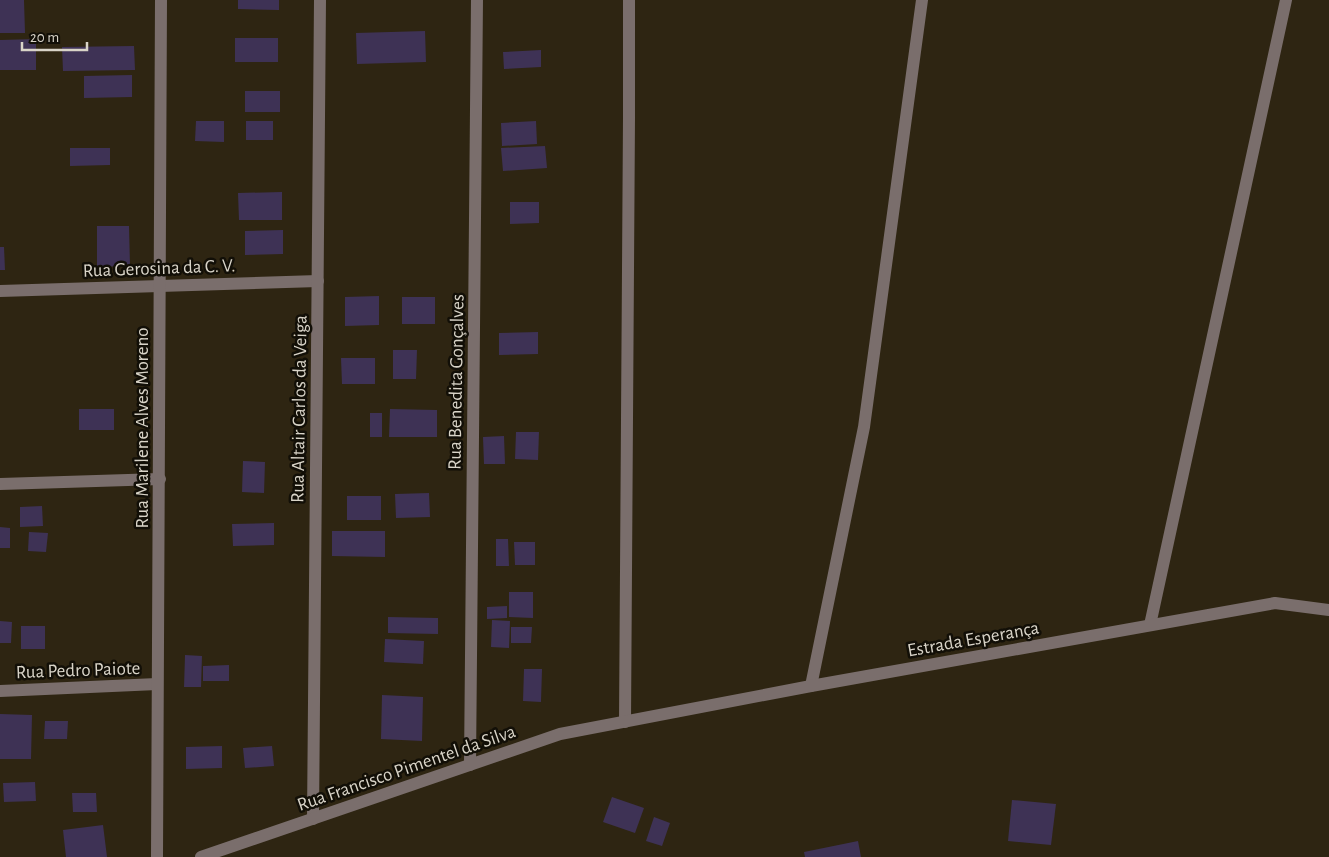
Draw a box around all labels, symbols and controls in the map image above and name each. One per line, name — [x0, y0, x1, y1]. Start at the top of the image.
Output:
scale bar — [22, 20, 88, 52]
text: 20 m — [30, 30, 59, 45]
street label: Rua Gerosina da C. V. — [82, 256, 236, 281]
street label: Rua Benedita Gonçalves — [445, 294, 468, 470]
street label: Rua Altair Carlos da Veiga — [288, 315, 311, 503]
street label: Rua Marilene Alves Moreno — [133, 327, 152, 529]
street label: Estrada Esperança — [906, 618, 1041, 660]
street label: Rua Pedro Paiote — [15, 659, 141, 682]
street label: Rua Francisco Pimentel da Silva — [295, 722, 518, 815]

